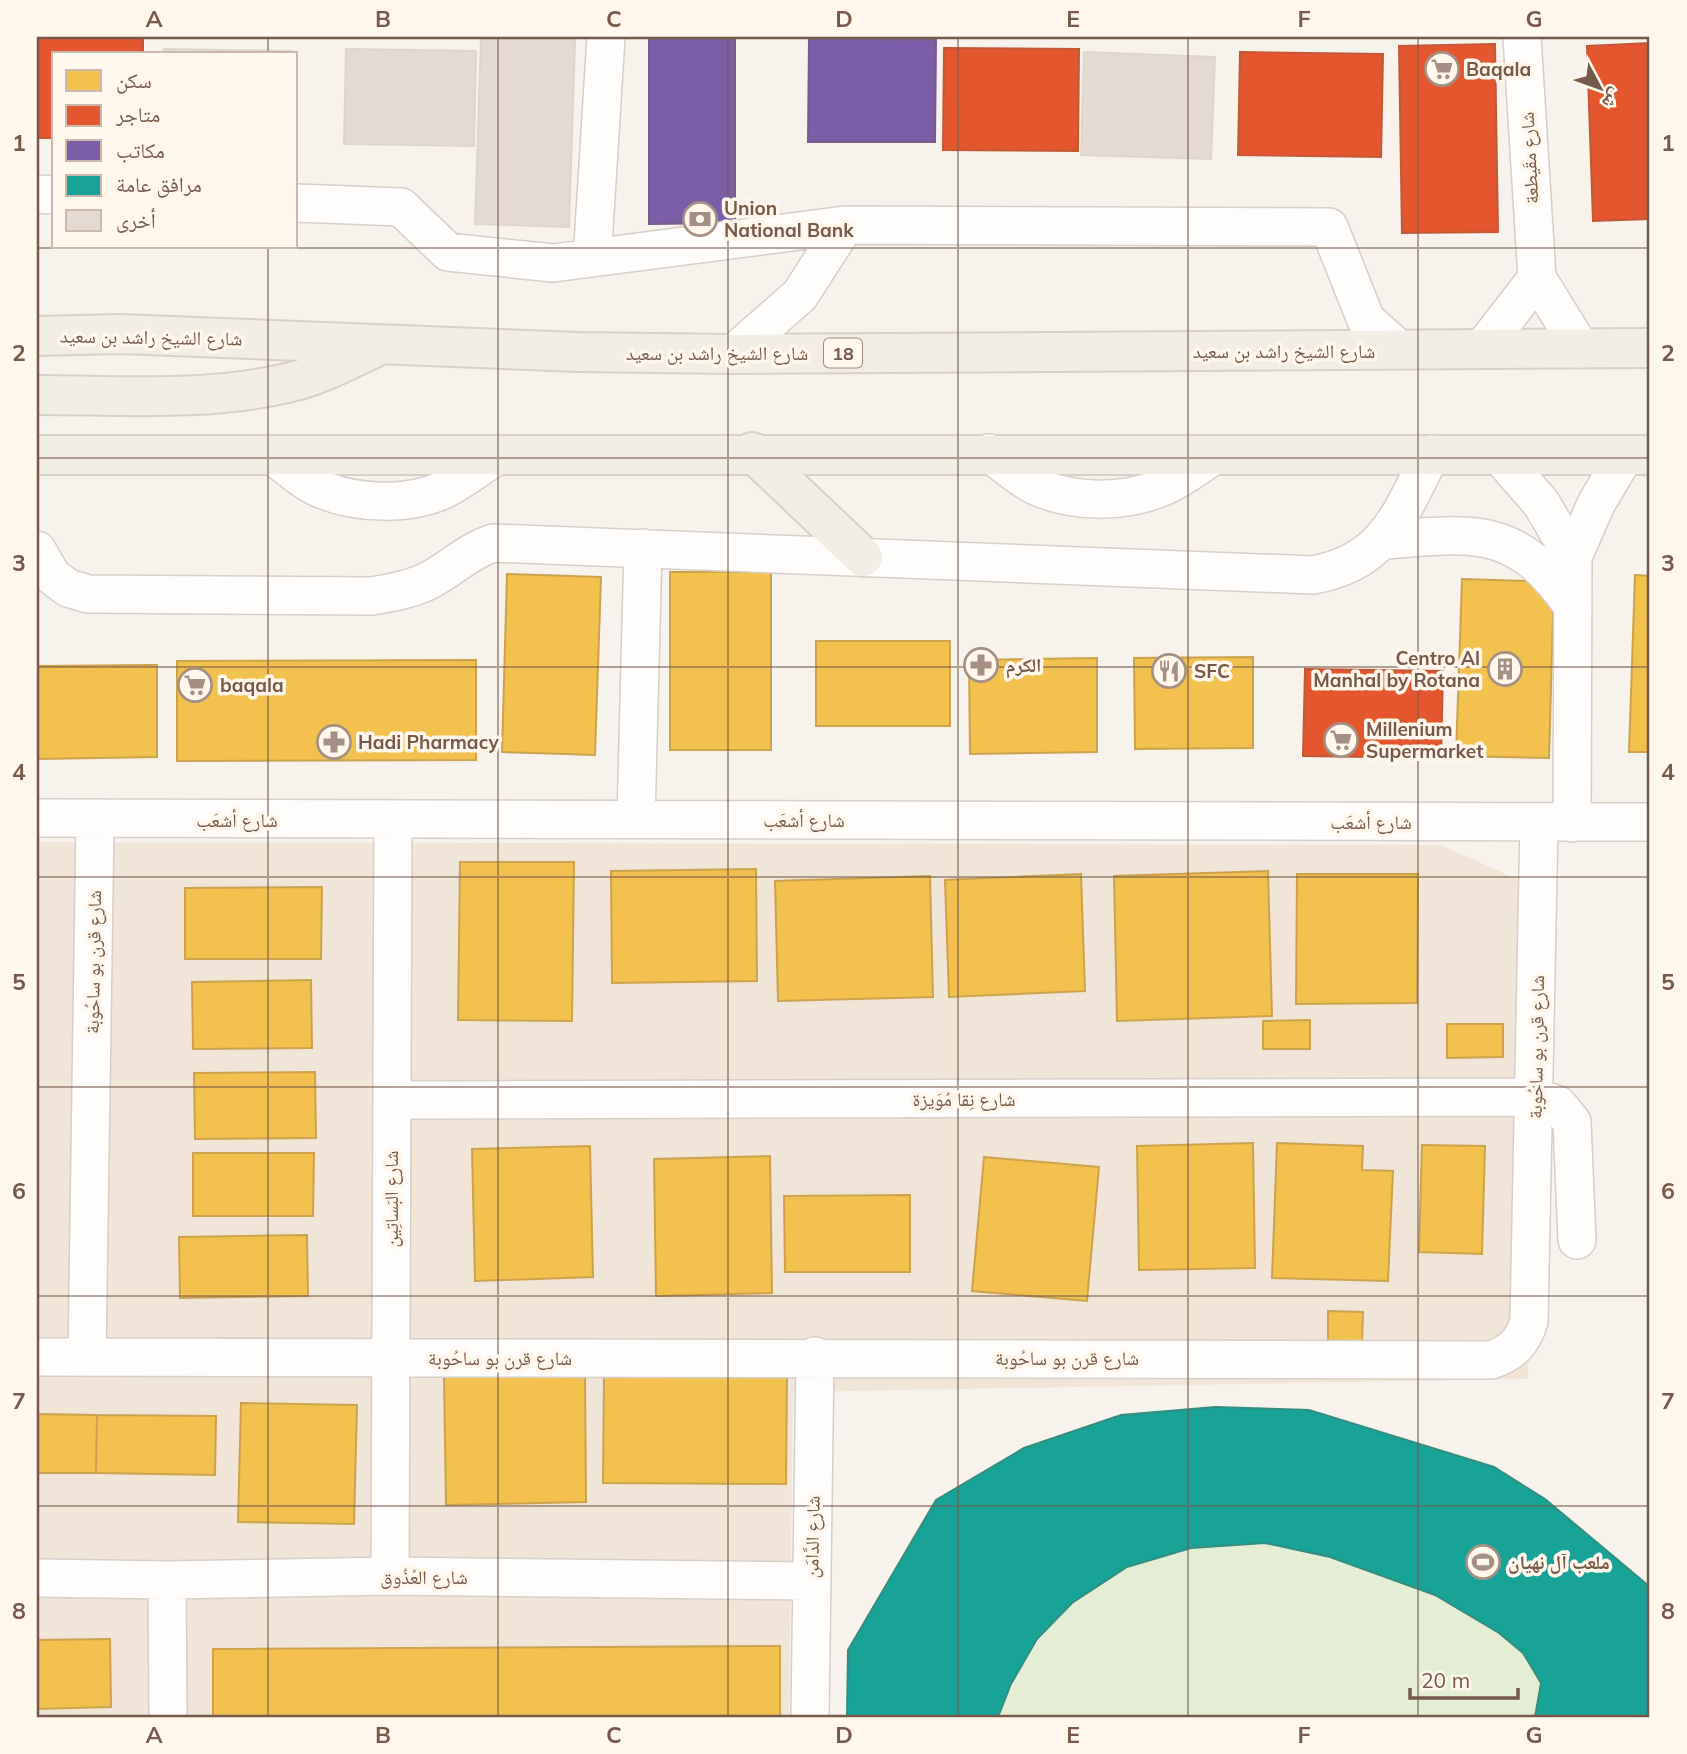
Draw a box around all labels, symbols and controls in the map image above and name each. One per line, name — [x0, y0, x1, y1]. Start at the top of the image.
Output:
text: A — [145, 4, 163, 33]
text: B — [375, 4, 391, 33]
text: C — [606, 4, 622, 33]
text: D — [835, 4, 853, 33]
text: E — [1066, 4, 1080, 33]
text: F — [1297, 4, 1311, 33]
text: G — [1525, 4, 1543, 33]
supermarket icon: Baqala — [1423, 50, 1461, 88]
legend — [52, 52, 298, 248]
north arrow — [1564, 52, 1634, 122]
place label: Baqala — [1466, 57, 1531, 81]
text: سكن — [116, 67, 152, 94]
text: ش — [1597, 84, 1629, 115]
text: متاجر — [115, 101, 160, 127]
street label: شارع مقَيطعة — [1515, 111, 1543, 205]
text: 1 — [12, 128, 26, 157]
text: 1 — [1661, 128, 1675, 157]
text: مكاتب — [116, 137, 165, 163]
text: مرافق عامة — [116, 171, 202, 198]
place label: Union National Bank — [724, 196, 854, 242]
bank icon: Union National Bank — [681, 200, 719, 238]
text: أخرى — [116, 207, 156, 233]
street label: شارع الشيخ راشد بن سعيد — [60, 323, 242, 352]
text: 2 — [12, 338, 26, 367]
road number: 18 — [824, 338, 862, 368]
text: 2 — [1661, 338, 1675, 367]
street label: شارع الشيخ راشد بن سعيد — [1193, 339, 1375, 364]
street label: شارع الشيخ راشد بن سعيد — [626, 341, 808, 366]
text: 3 — [12, 548, 26, 577]
text: 3 — [1661, 548, 1675, 577]
pharmacy icon: الكرم — [962, 646, 1000, 684]
place label: Centro Al Manhal by Rotana — [1313, 646, 1480, 692]
building icon: Centro Al Manhal by Rotana — [1486, 650, 1524, 688]
restaurant icon: SFC — [1150, 652, 1188, 690]
place label: الكرم — [1006, 653, 1041, 679]
place label: SFC — [1194, 659, 1230, 683]
supermarket icon: baqala — [176, 666, 214, 704]
place label: baqala — [220, 673, 284, 697]
place label: Millenium Supermarket — [1366, 717, 1483, 763]
supermarket icon: Millenium Supermarket — [1322, 721, 1360, 759]
pharmacy icon: Hadi Pharmacy — [315, 723, 353, 761]
place label: Hadi Pharmacy — [358, 730, 499, 754]
text: 4 — [12, 757, 26, 786]
text: 4 — [1661, 757, 1675, 786]
street label: شارع أشعَب — [196, 808, 278, 832]
street label: شارع أشعَب — [763, 808, 845, 832]
street label: شارع أشعَب — [1330, 810, 1412, 834]
street label: شارع قرن بو ساحُوبة — [80, 890, 106, 1034]
text: 5 — [12, 967, 26, 996]
text: 5 — [1661, 967, 1675, 996]
street label: شارع قرن بو ساحُوبة — [1523, 975, 1549, 1119]
street label: شارع نِقا مُوَيزة — [913, 1087, 1015, 1111]
street label: شارع البَساتِين — [379, 1150, 403, 1248]
text: 6 — [12, 1176, 26, 1205]
text: 6 — [1661, 1176, 1675, 1205]
street label: شارع قرن بو ساحُوبة — [428, 1346, 572, 1370]
street label: شارع قرن بو ساحُوبة — [995, 1346, 1139, 1370]
text: 7 — [12, 1386, 26, 1415]
text: 7 — [1661, 1386, 1675, 1415]
street label: شارع الدَّامَن — [799, 1495, 825, 1579]
sports icon: ملعب آل نهيان — [1464, 1543, 1502, 1581]
place label: ملعب آل نهيان — [1508, 1550, 1610, 1574]
street label: شارع العُذُوق — [380, 1565, 468, 1589]
text: 8 — [12, 1596, 26, 1625]
text: 8 — [1661, 1596, 1675, 1625]
scale bar — [1410, 1656, 1519, 1700]
text: 20 m — [1421, 1667, 1470, 1693]
text: A — [145, 1720, 163, 1749]
text: B — [375, 1720, 391, 1749]
text: C — [606, 1720, 622, 1749]
text: D — [835, 1720, 853, 1749]
text: E — [1066, 1720, 1080, 1749]
text: F — [1297, 1720, 1311, 1749]
text: G — [1525, 1720, 1543, 1749]

